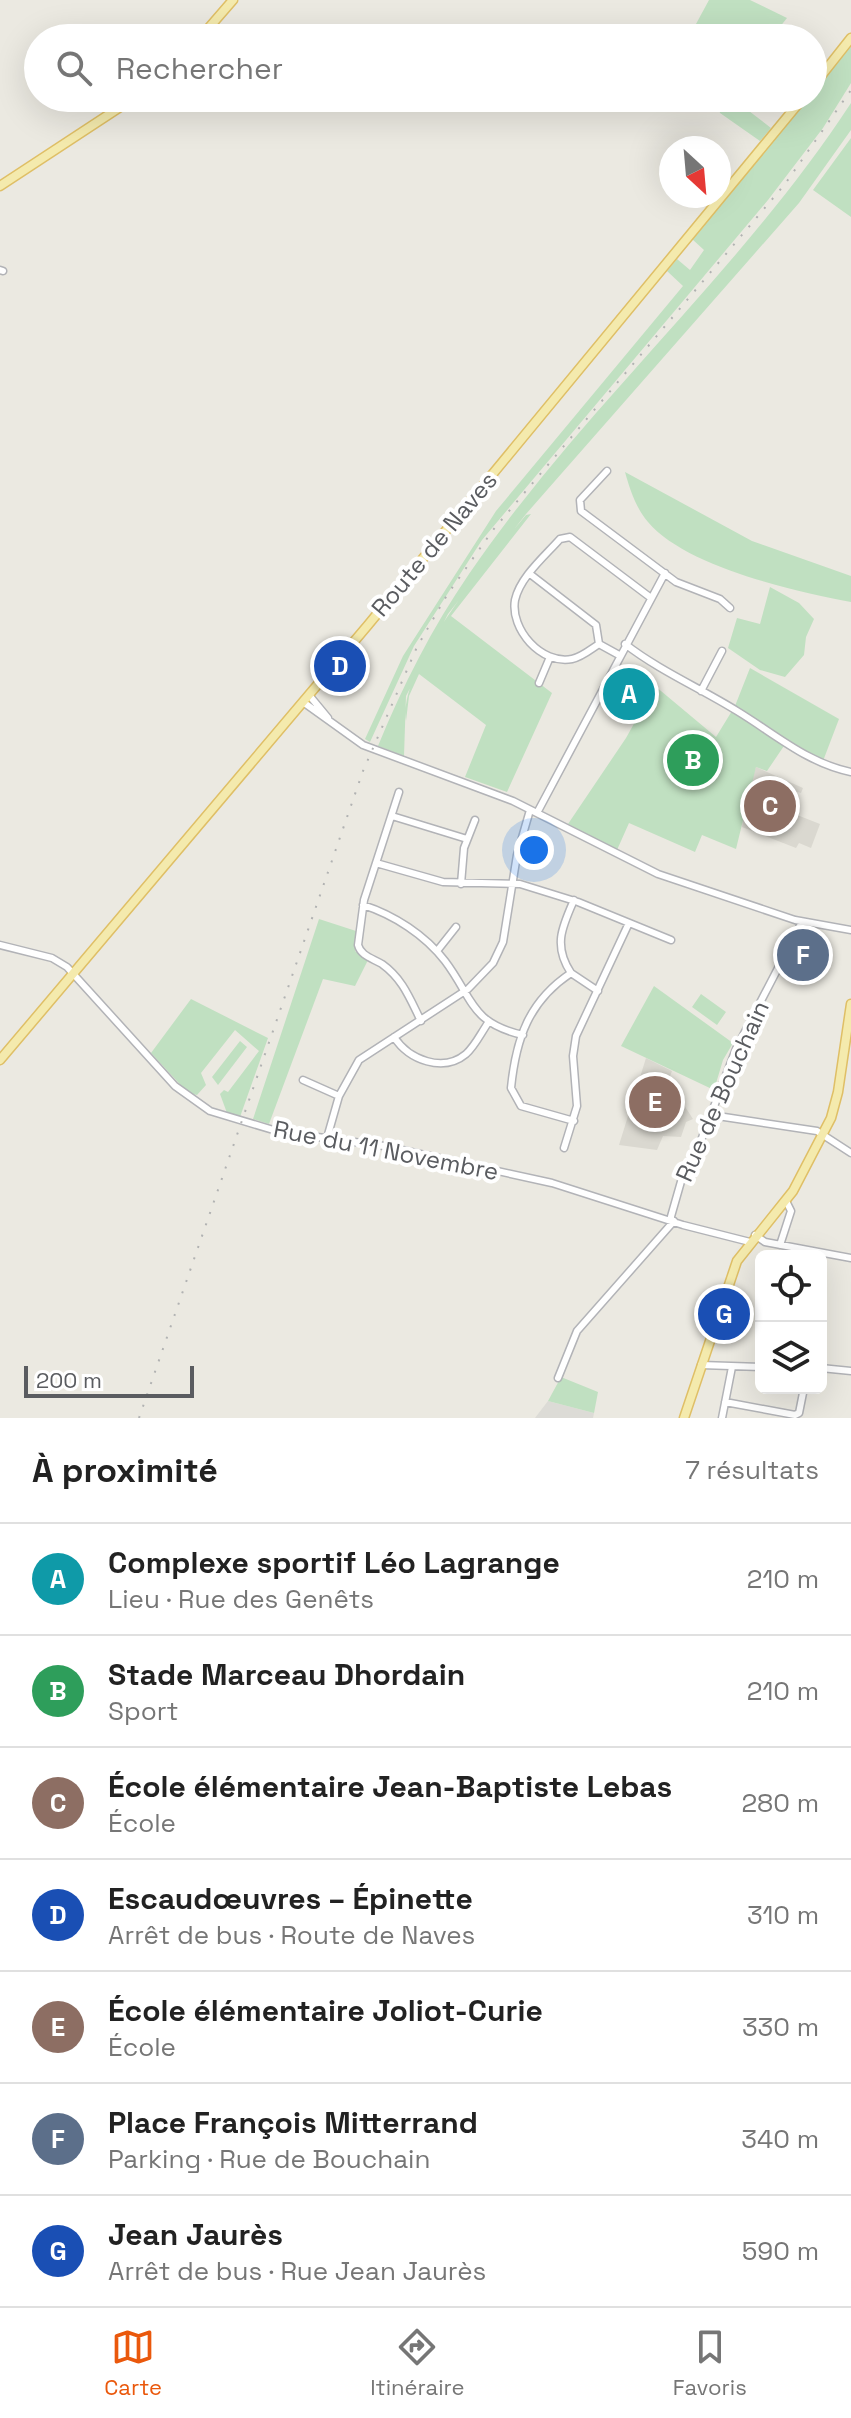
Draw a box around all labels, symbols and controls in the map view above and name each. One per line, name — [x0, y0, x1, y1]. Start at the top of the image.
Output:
search box — [24, 24, 827, 112]
icon: search — [52, 46, 96, 90]
text: Rechercher — [116, 49, 283, 88]
north arrow — [659, 136, 731, 208]
street label: Route de Naves — [364, 465, 504, 623]
pin: D — [314, 636, 366, 696]
pin: A — [603, 664, 655, 724]
pin: B — [667, 730, 719, 790]
pin: C — [744, 776, 796, 836]
your location — [514, 830, 554, 870]
pin: F — [777, 925, 829, 985]
street label: Rue de Bouchain — [668, 996, 776, 1186]
pin: E — [629, 1072, 681, 1132]
street label: Rue du 11 Novembre — [271, 1113, 501, 1187]
map controls — [755, 1250, 827, 1394]
button: locate — [755, 1250, 827, 1322]
pin: G — [698, 1284, 750, 1344]
button: layers — [755, 1322, 827, 1394]
scale bar — [24, 1362, 194, 1398]
text: 200 m — [36, 1366, 102, 1394]
text: À proximité — [32, 1449, 218, 1492]
text: 7 résultats — [685, 1453, 819, 1487]
text: Complexe sportif Léo Lagrange — [108, 1543, 560, 1582]
text: A — [50, 1562, 66, 1596]
text: 210 m — [747, 1562, 819, 1596]
text: Lieu · Rue des Genêts — [108, 1582, 374, 1616]
text: Stade Marceau Dhordain — [108, 1655, 465, 1694]
text: B — [49, 1674, 67, 1708]
text: 210 m — [747, 1674, 819, 1708]
text: Sport — [108, 1694, 179, 1728]
text: École élémentaire Jean-Baptiste Lebas — [108, 1767, 672, 1806]
text: C — [50, 1786, 66, 1820]
text: 280 m — [741, 1786, 819, 1820]
text: École — [108, 1806, 176, 1840]
text: Escaudœuvres – Épinette — [108, 1879, 473, 1918]
text: D — [49, 1898, 67, 1932]
text: 310 m — [747, 1898, 819, 1932]
text: Arrêt de bus · Route de Naves — [108, 1918, 475, 1952]
text: École élémentaire Joliot-Curie — [108, 1991, 543, 2030]
text: E — [51, 2010, 65, 2044]
text: 330 m — [742, 2010, 819, 2044]
text: École — [108, 2030, 176, 2064]
text: Place François Mitterrand — [108, 2103, 478, 2142]
text: F — [51, 2122, 65, 2156]
text: 340 m — [741, 2122, 819, 2156]
text: Parking · Rue de Bouchain — [108, 2142, 430, 2176]
text: Jean Jaurès — [108, 2215, 283, 2254]
text: G — [49, 2234, 67, 2268]
text: 590 m — [742, 2234, 819, 2268]
text: Arrêt de bus · Rue Jean Jaurès — [108, 2254, 486, 2288]
tab: Carte — [104, 2325, 162, 2401]
tab: Itinéraire — [370, 2325, 465, 2401]
tab: Favoris — [673, 2325, 747, 2401]

